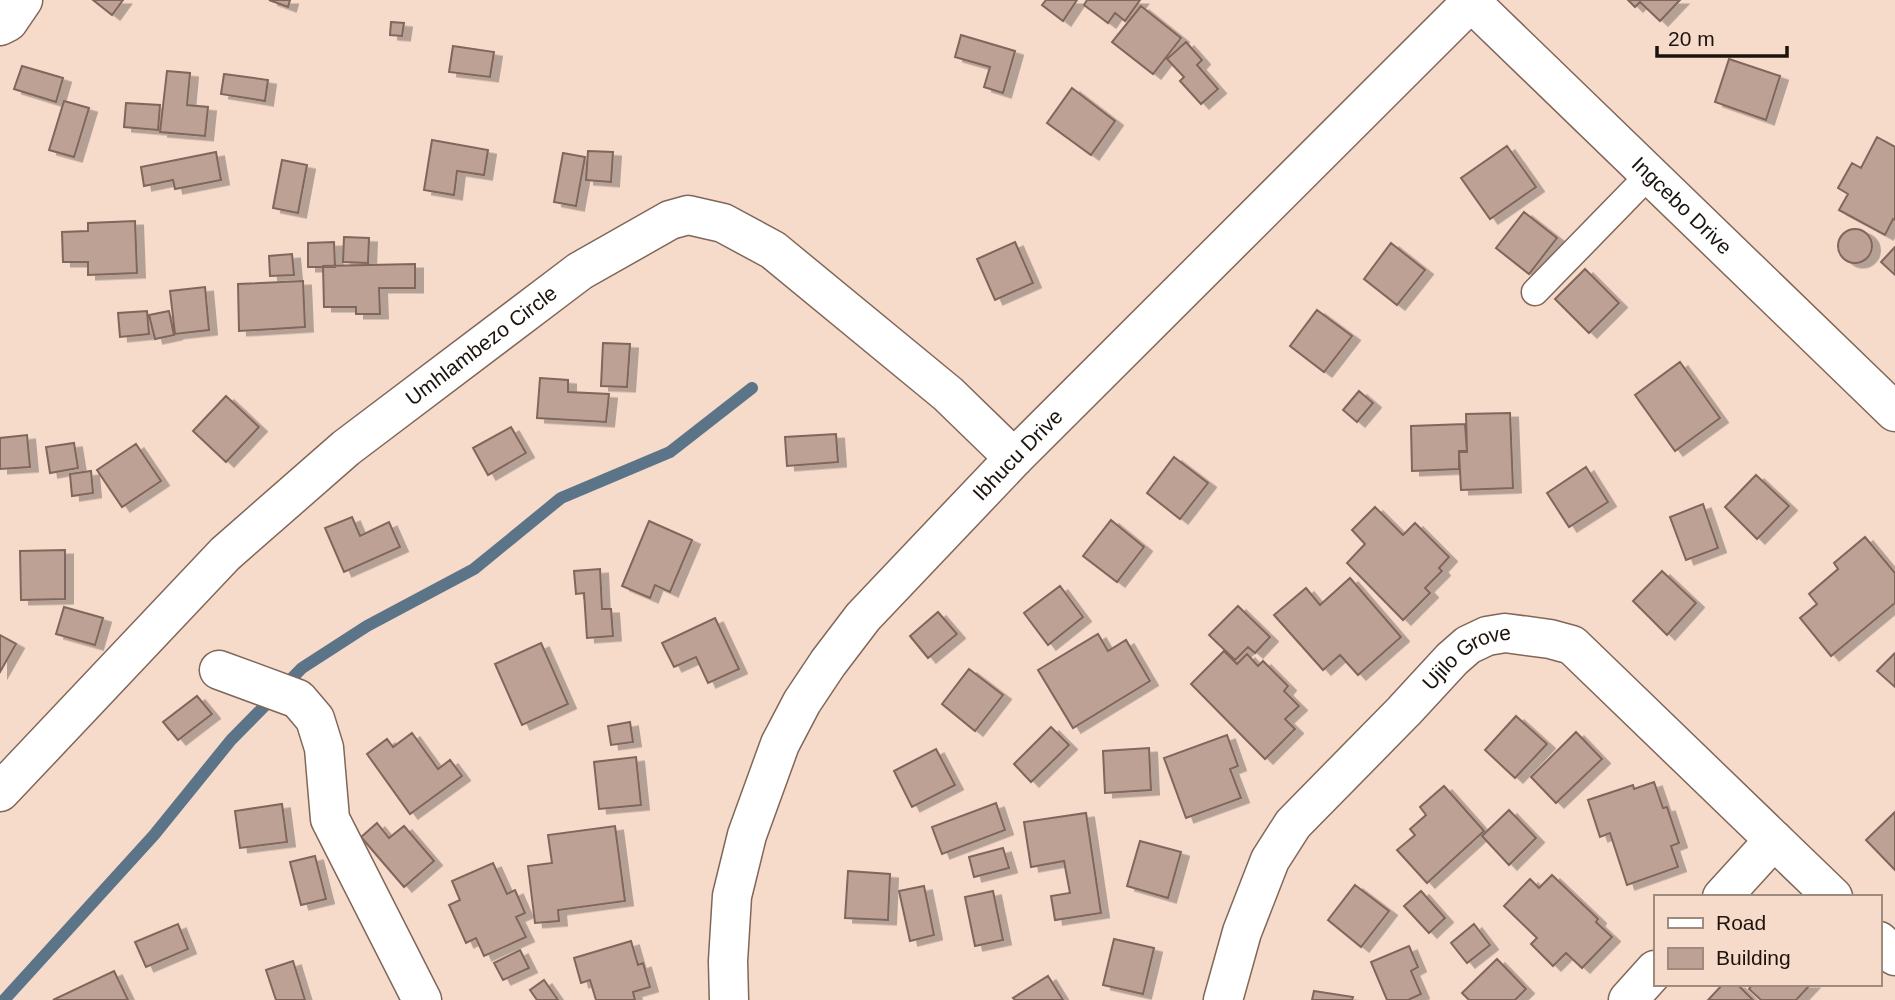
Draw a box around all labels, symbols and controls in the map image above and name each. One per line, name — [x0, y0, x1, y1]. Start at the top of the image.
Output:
scale bar — [1657, 14, 1786, 58]
text: 20 m — [1668, 27, 1715, 50]
street label: Ingcebo Drive — [1628, 152, 1737, 259]
street label: Umhlambezo Circle — [401, 281, 561, 410]
street label: Ibhucu Drive — [968, 404, 1067, 505]
street label: Ujilo Grove — [1418, 620, 1512, 694]
legend — [1654, 895, 1881, 986]
text: Road — [1716, 911, 1766, 934]
text: Building — [1716, 946, 1791, 969]

